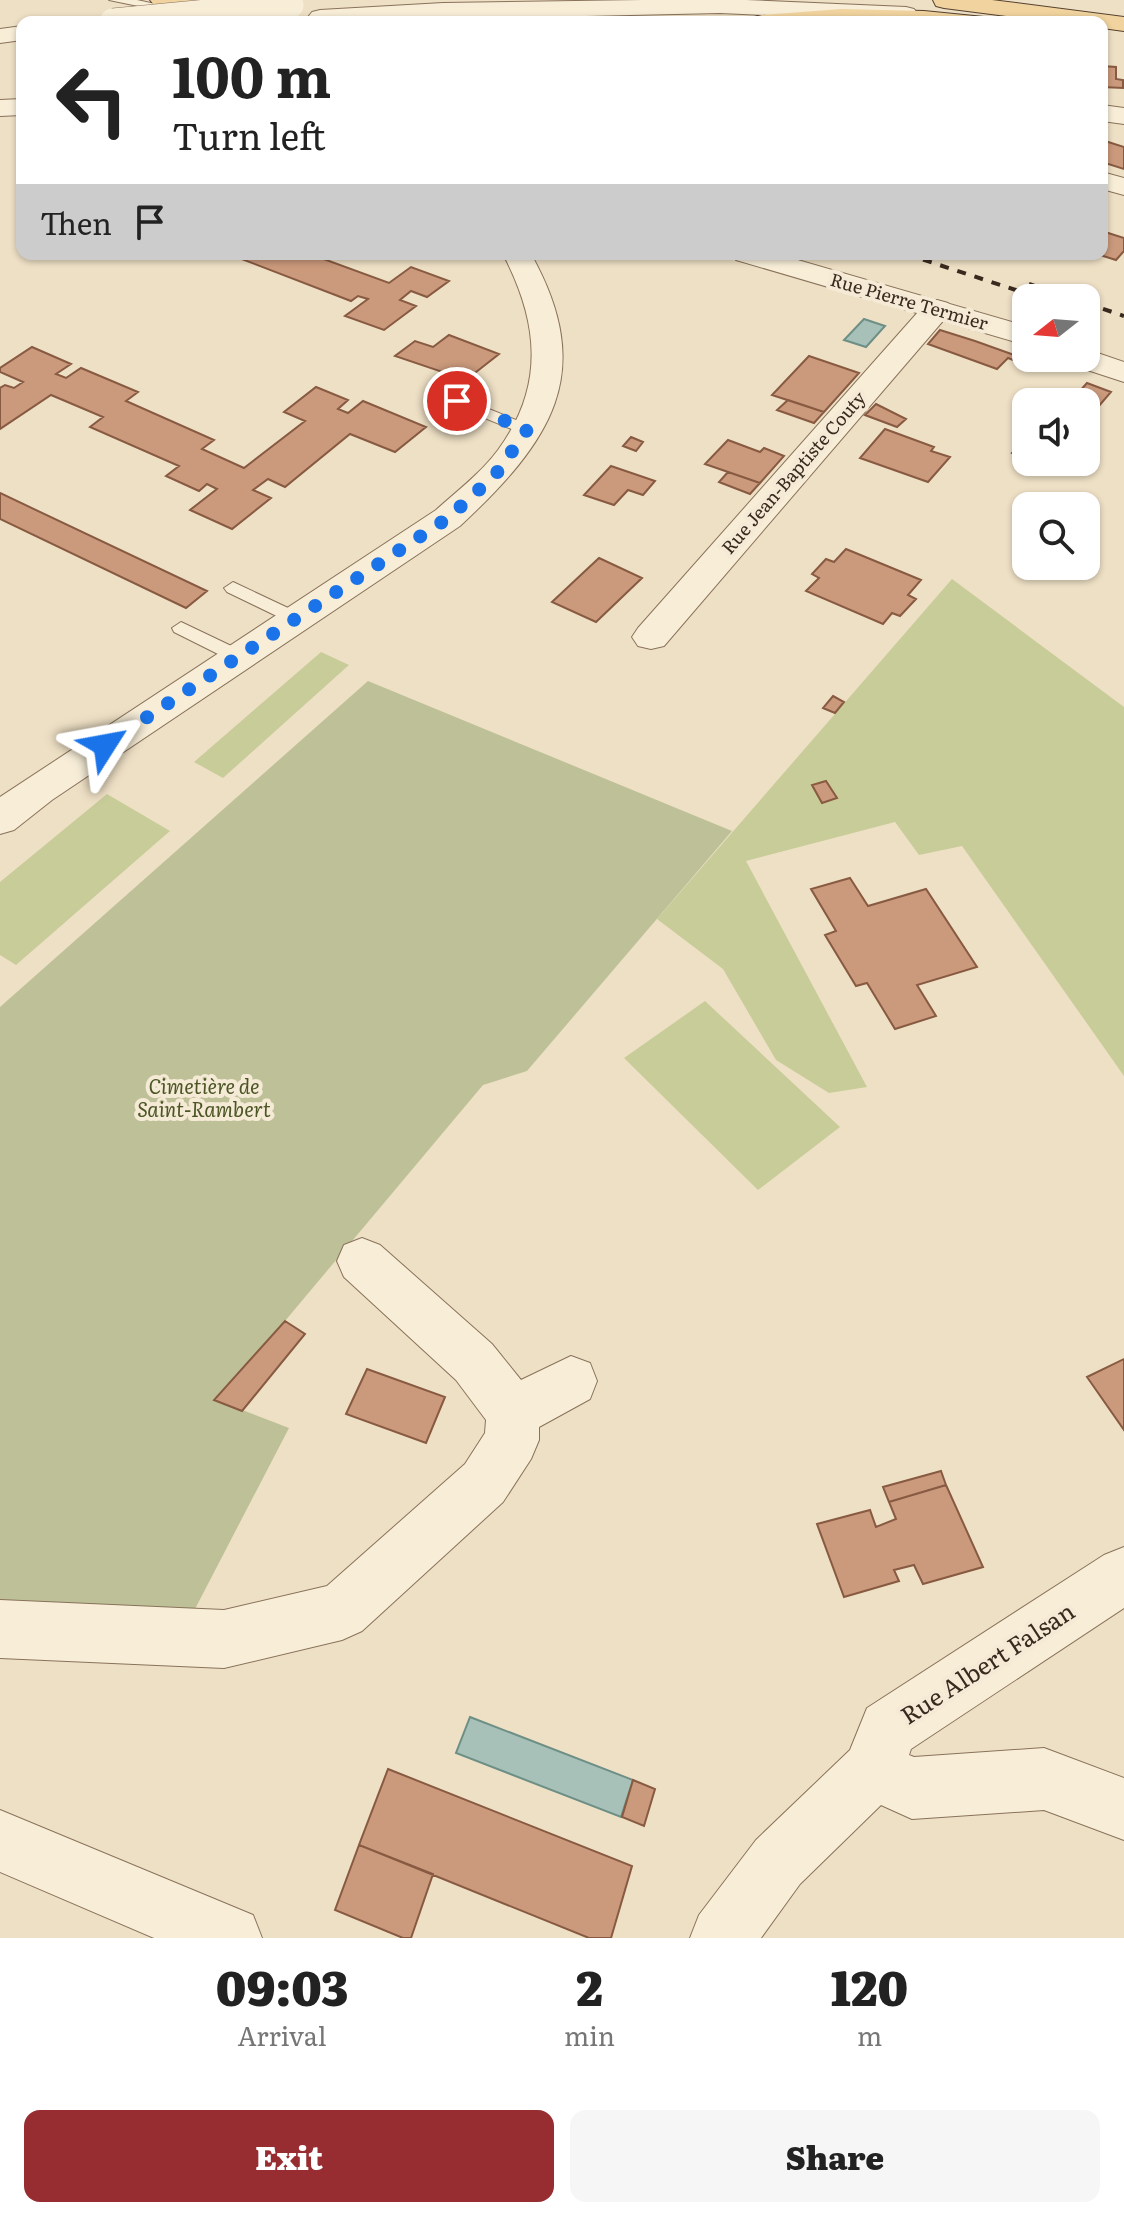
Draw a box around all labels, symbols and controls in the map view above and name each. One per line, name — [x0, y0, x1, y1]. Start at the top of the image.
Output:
text: 100 m — [172, 32, 331, 115]
icon: left — [40, 48, 144, 152]
text: Turn left — [172, 108, 326, 161]
text: Then — [40, 200, 112, 244]
icon: arrive — [128, 200, 172, 244]
street label: Rue Pierre Termier — [827, 265, 992, 336]
north arrow — [1012, 284, 1100, 372]
map controls — [1012, 284, 1100, 580]
pin — [423, 367, 491, 435]
icon: arrive — [435, 379, 479, 423]
street label: Rue Jean-Baptiste Couty — [714, 384, 872, 559]
button: sound — [1012, 388, 1100, 476]
button: search — [1012, 492, 1100, 580]
position arrow — [63, 703, 147, 787]
park label: Cimetière de Saint-Rambert — [137, 1070, 271, 1123]
street label: Rue Albert Falsan — [893, 1592, 1081, 1731]
text: 09:03 — [216, 1950, 348, 2021]
text: 2 — [576, 1950, 603, 2021]
text: 120 — [831, 1950, 908, 2021]
text: Arrival — [238, 2015, 326, 2054]
text: min — [564, 2015, 615, 2054]
text: m — [857, 2015, 882, 2054]
button: Exit — [24, 2110, 554, 2202]
button: Share — [570, 2110, 1100, 2202]

